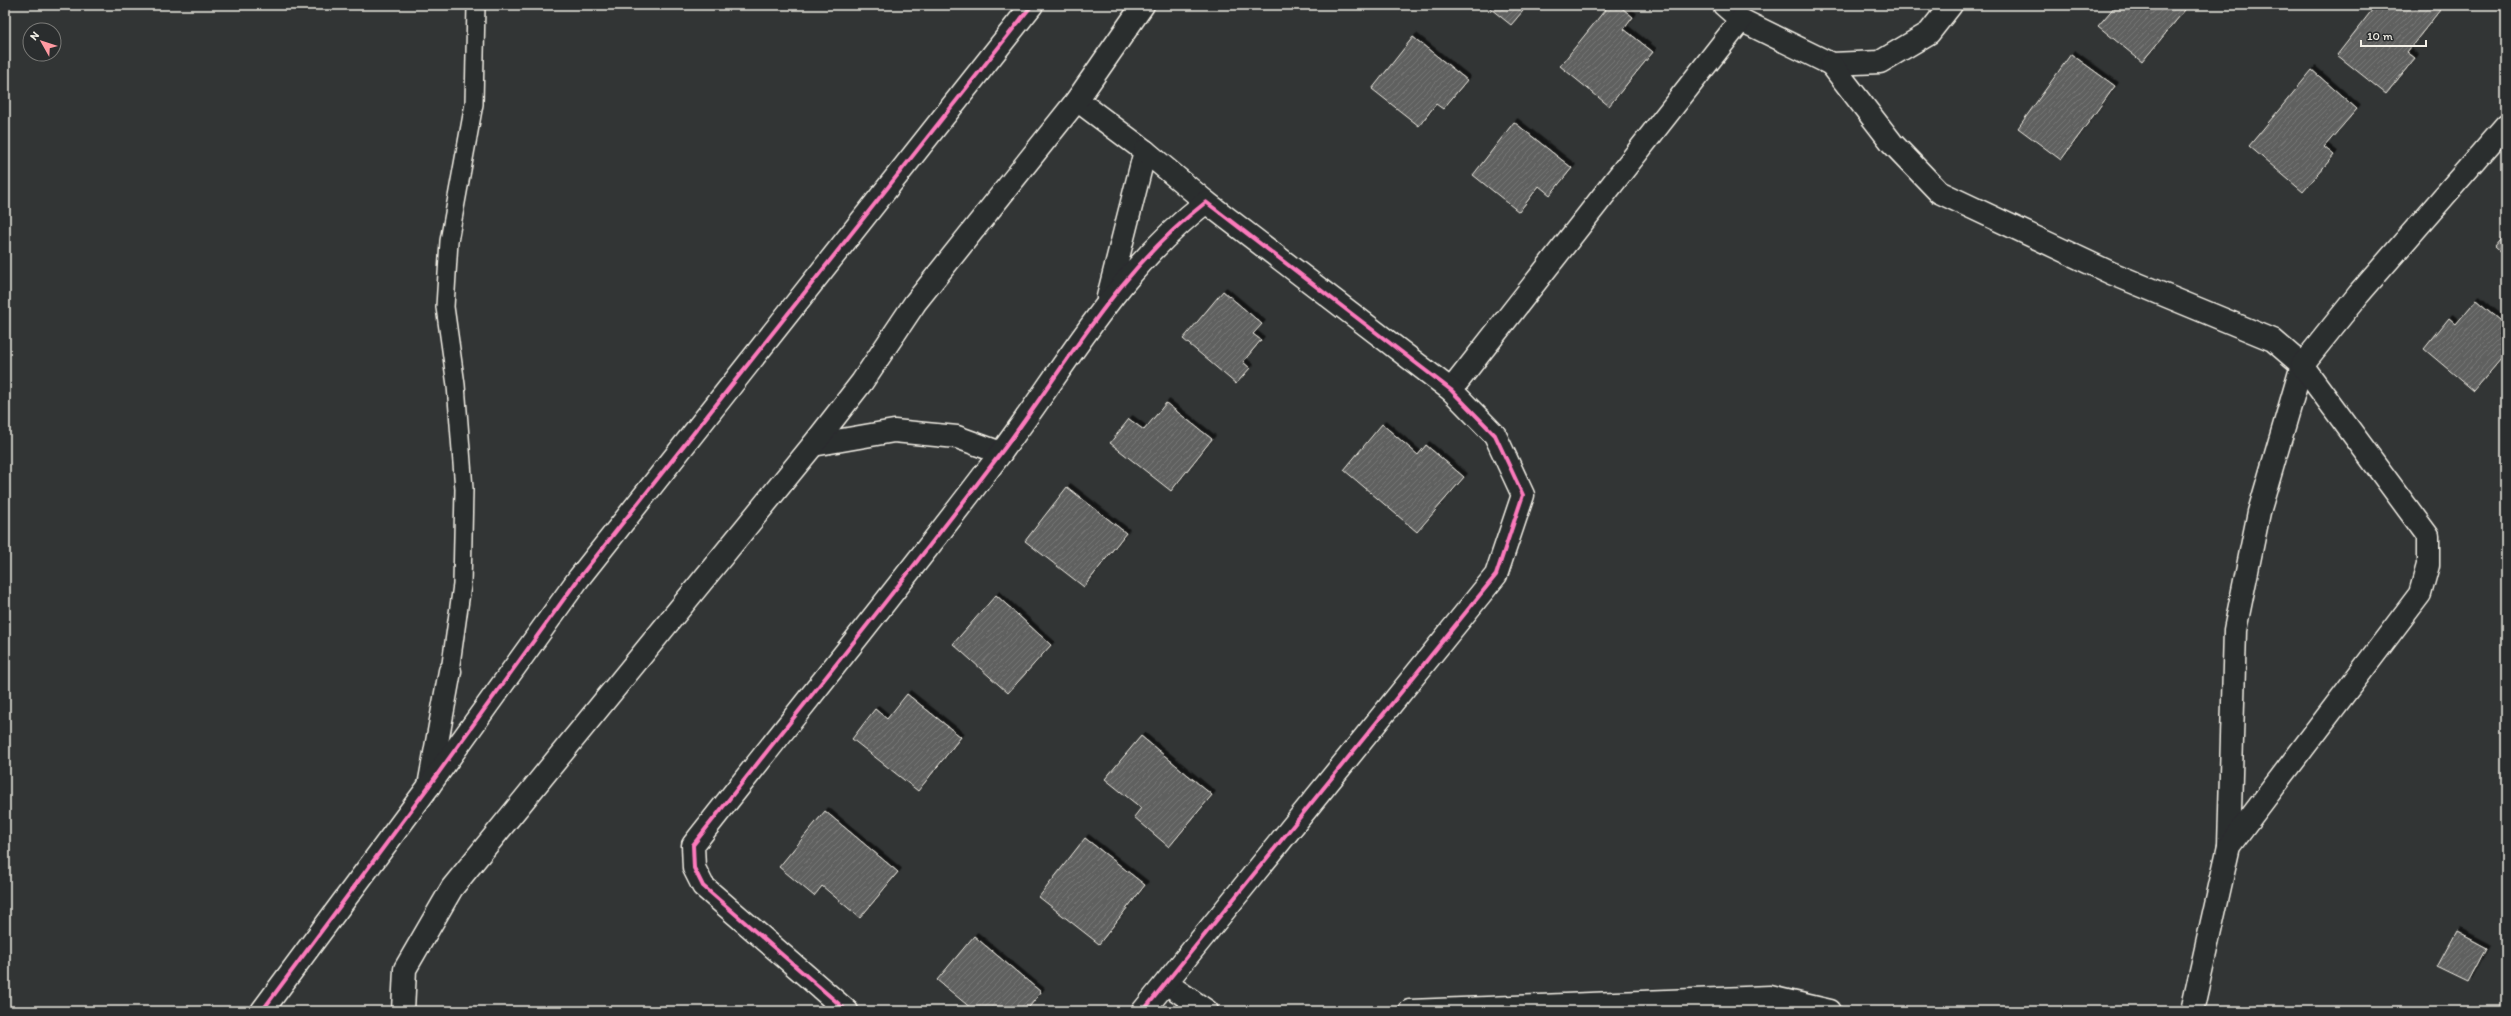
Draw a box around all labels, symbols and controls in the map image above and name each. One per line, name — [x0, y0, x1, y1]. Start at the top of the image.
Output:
north arrow — [22, 22, 62, 62]
scale bar — [2361, 22, 2426, 48]
text: N — [27, 29, 42, 43]
text: 10 m — [2367, 29, 2393, 43]

